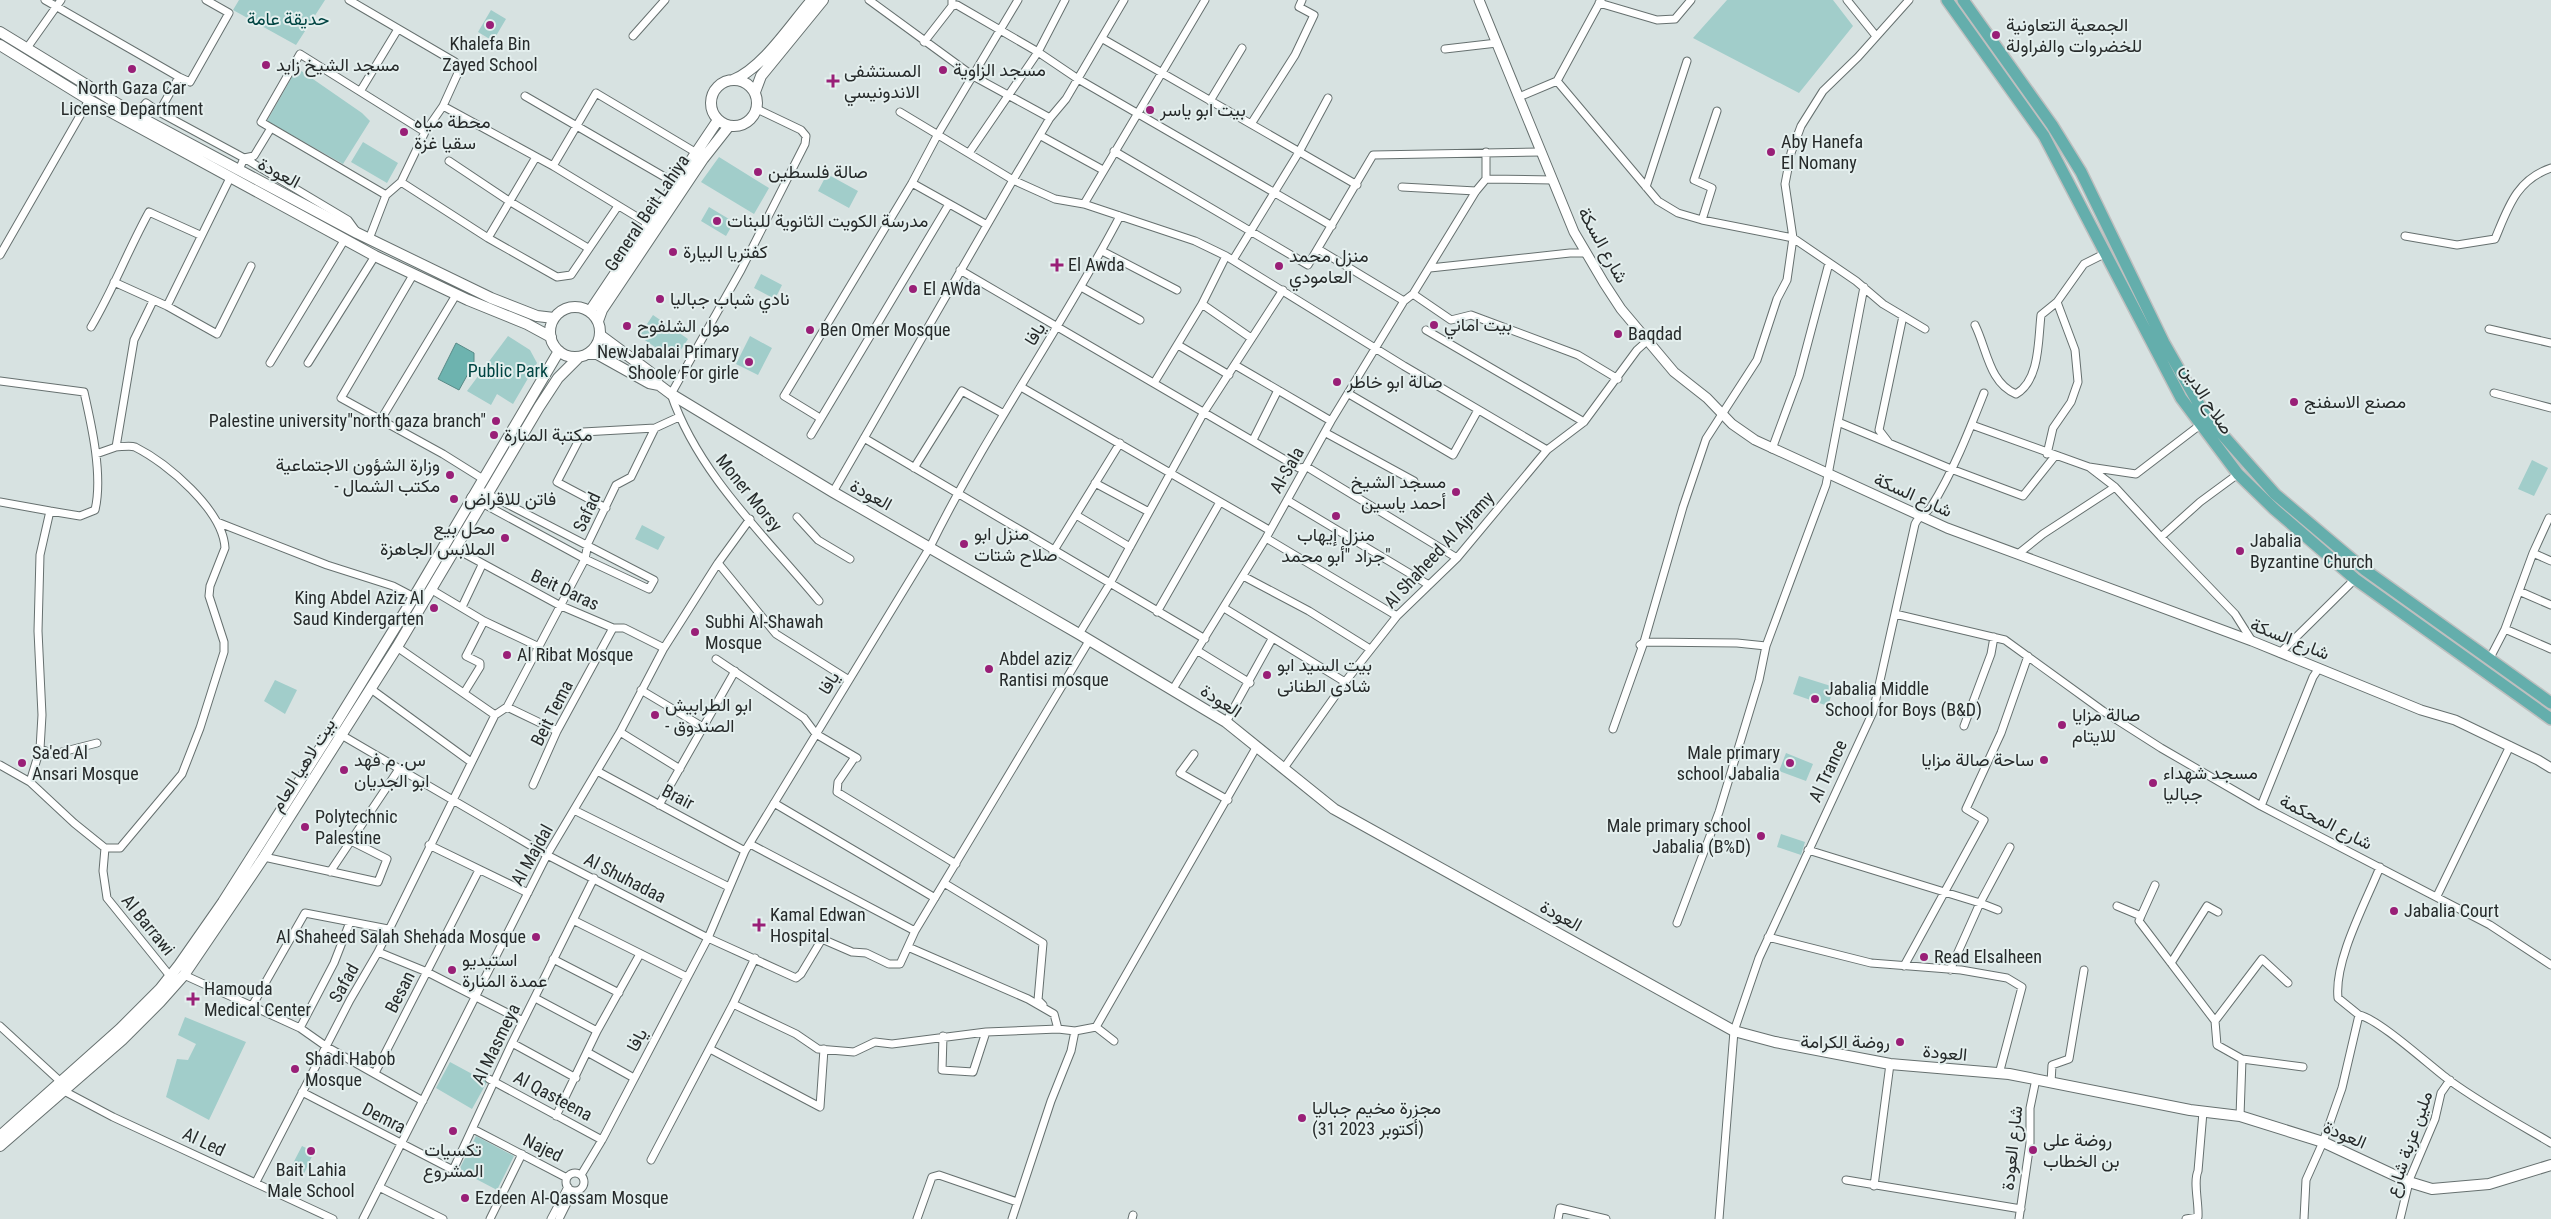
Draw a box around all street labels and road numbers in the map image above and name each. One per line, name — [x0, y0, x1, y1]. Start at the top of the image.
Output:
street label: General Beit Lahiya — [600, 150, 693, 275]
street label: العودة — [254, 153, 304, 193]
street label: شارع السكة — [1572, 203, 1633, 287]
street label: يافا — [1020, 318, 1050, 349]
street label: صلاح الدين — [2175, 359, 2238, 439]
street label: Al-Sala — [1265, 443, 1308, 497]
street label: Moner Morsy — [712, 450, 787, 536]
street label: شارع السكة — [1870, 468, 1956, 523]
street label: العودة — [846, 475, 896, 515]
street label: Al Shaheed Al Ajramy — [1379, 487, 1498, 612]
street label: Safad — [568, 489, 605, 535]
street label: Beit Daras — [528, 565, 603, 614]
street label: شارع السكة — [2247, 613, 2333, 666]
street label: يافا — [814, 667, 844, 698]
street label: Beit Tema — [526, 677, 577, 749]
street label: العودة — [1196, 680, 1246, 722]
street label: بيت لاهيا العام — [266, 714, 341, 816]
street label: Al Trance — [1804, 736, 1851, 805]
street label: Brair — [659, 780, 698, 814]
street label: شارع المحكمة — [2275, 789, 2376, 856]
street label: Al Majdal — [506, 821, 557, 889]
street label: Al Shuhadaa — [581, 848, 670, 907]
street label: Al Barrawi — [118, 890, 179, 959]
street label: العودة — [1536, 896, 1586, 936]
street label: Safad — [324, 960, 363, 1006]
street label: Besan — [380, 967, 419, 1016]
street label: Al Masmeya — [467, 1000, 524, 1087]
street label: يافا — [622, 1025, 651, 1055]
street label: العودة — [1922, 1040, 1968, 1066]
street label: Al Qasteena — [510, 1066, 596, 1125]
street label: ملين عزبة شارع — [2381, 1088, 2438, 1200]
street label: Demra — [359, 1098, 410, 1137]
street label: شارع العودة — [1997, 1105, 2028, 1192]
street label: العودة — [2320, 1116, 2370, 1154]
street label: Al Led — [180, 1123, 229, 1160]
street label: Najed — [520, 1129, 566, 1166]

